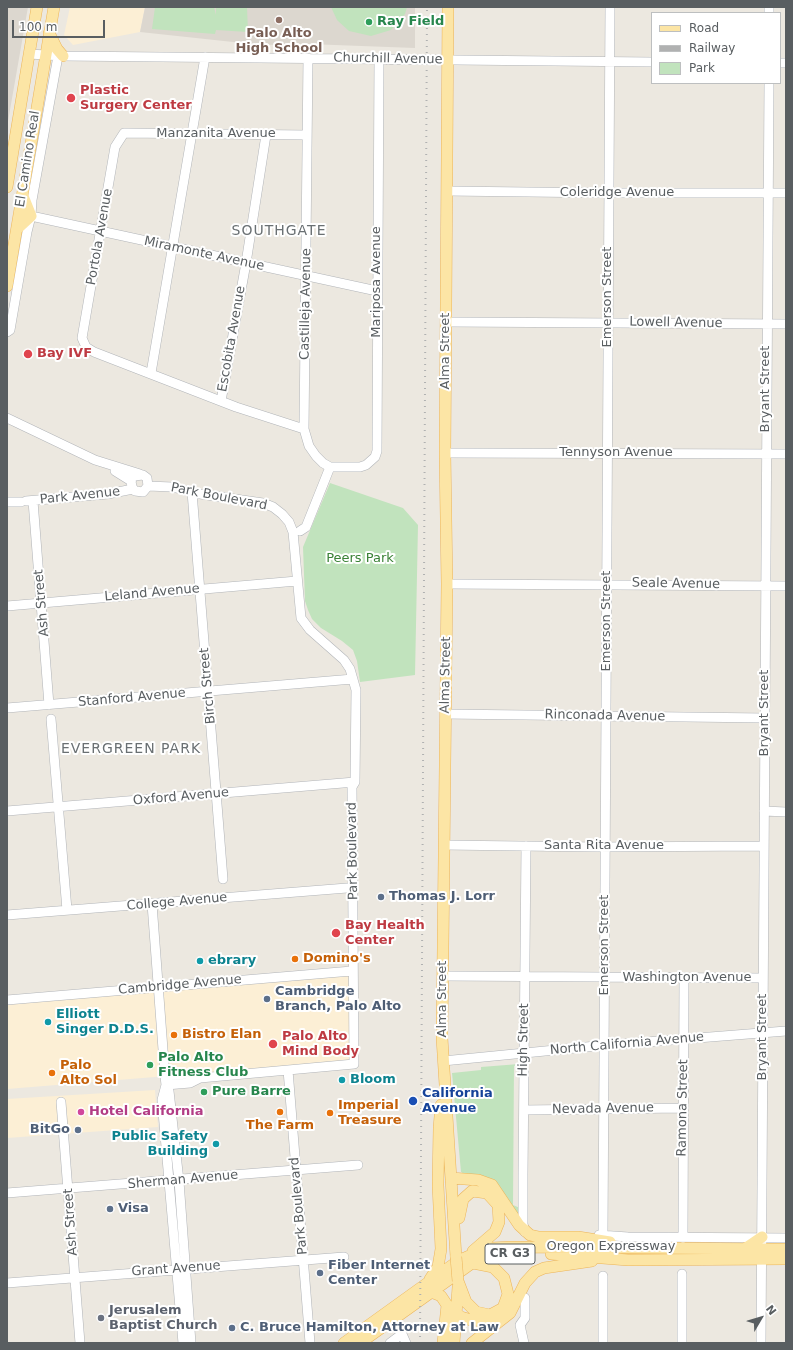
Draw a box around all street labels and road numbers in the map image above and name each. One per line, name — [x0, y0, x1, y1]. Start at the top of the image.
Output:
street label: Churchill Avenue — [333, 50, 443, 68]
street label: El Camino Real — [13, 110, 43, 208]
street label: Manzanita Avenue — [156, 126, 276, 142]
street label: Coleridge Avenue — [560, 185, 674, 201]
street label: Portola Avenue — [84, 188, 116, 286]
street label: Mariposa Avenue — [369, 226, 385, 338]
street label: Miramonte Avenue — [142, 234, 266, 274]
street label: Emerson Street — [600, 247, 616, 347]
street label: Castilleja Avenue — [297, 248, 315, 360]
street label: Escobita Avenue — [215, 285, 249, 393]
street label: Alma Street — [438, 313, 454, 389]
street label: Lowell Avenue — [629, 314, 723, 332]
street label: Bryant Street — [758, 346, 774, 432]
street label: Tennyson Avenue — [559, 445, 673, 461]
street label: Park Boulevard — [169, 480, 269, 514]
street label: Park Avenue — [39, 484, 121, 508]
street label: Ash Street — [31, 569, 53, 637]
street label: Emerson Street — [599, 571, 615, 671]
street label: Seale Avenue — [632, 575, 720, 593]
street label: Leland Avenue — [104, 581, 200, 605]
street label: Alma Street — [438, 636, 454, 714]
street label: Birch Street — [197, 647, 219, 725]
street label: Bryant Street — [757, 670, 773, 756]
street label: Stanford Avenue — [78, 686, 186, 710]
street label: Rinconada Avenue — [544, 707, 666, 725]
street label: Oxford Avenue — [132, 785, 230, 809]
street label: Park Boulevard — [344, 802, 362, 900]
street label: Santa Rita Avenue — [544, 838, 664, 854]
street label: College Avenue — [126, 890, 228, 914]
street label: Emerson Street — [597, 895, 613, 995]
street label: Alma Street — [435, 961, 451, 1037]
street label: Washington Avenue — [623, 970, 751, 986]
street label: Cambridge Avenue — [118, 972, 242, 998]
street label: Bryant Street — [755, 994, 771, 1080]
street label: High Street — [516, 1003, 532, 1077]
street label: North California Avenue — [549, 1029, 705, 1059]
street label: Ramona Street — [674, 1059, 692, 1157]
street label: Nevada Avenue — [552, 1100, 654, 1118]
street label: Park Boulevard — [287, 1157, 311, 1255]
street label: Sherman Avenue — [127, 1167, 239, 1193]
street label: Ash Street — [61, 1188, 81, 1256]
street label: Oregon Expressway — [547, 1239, 675, 1255]
road number: CR G3 — [485, 1244, 535, 1264]
street label: Grant Avenue — [131, 1258, 221, 1280]

